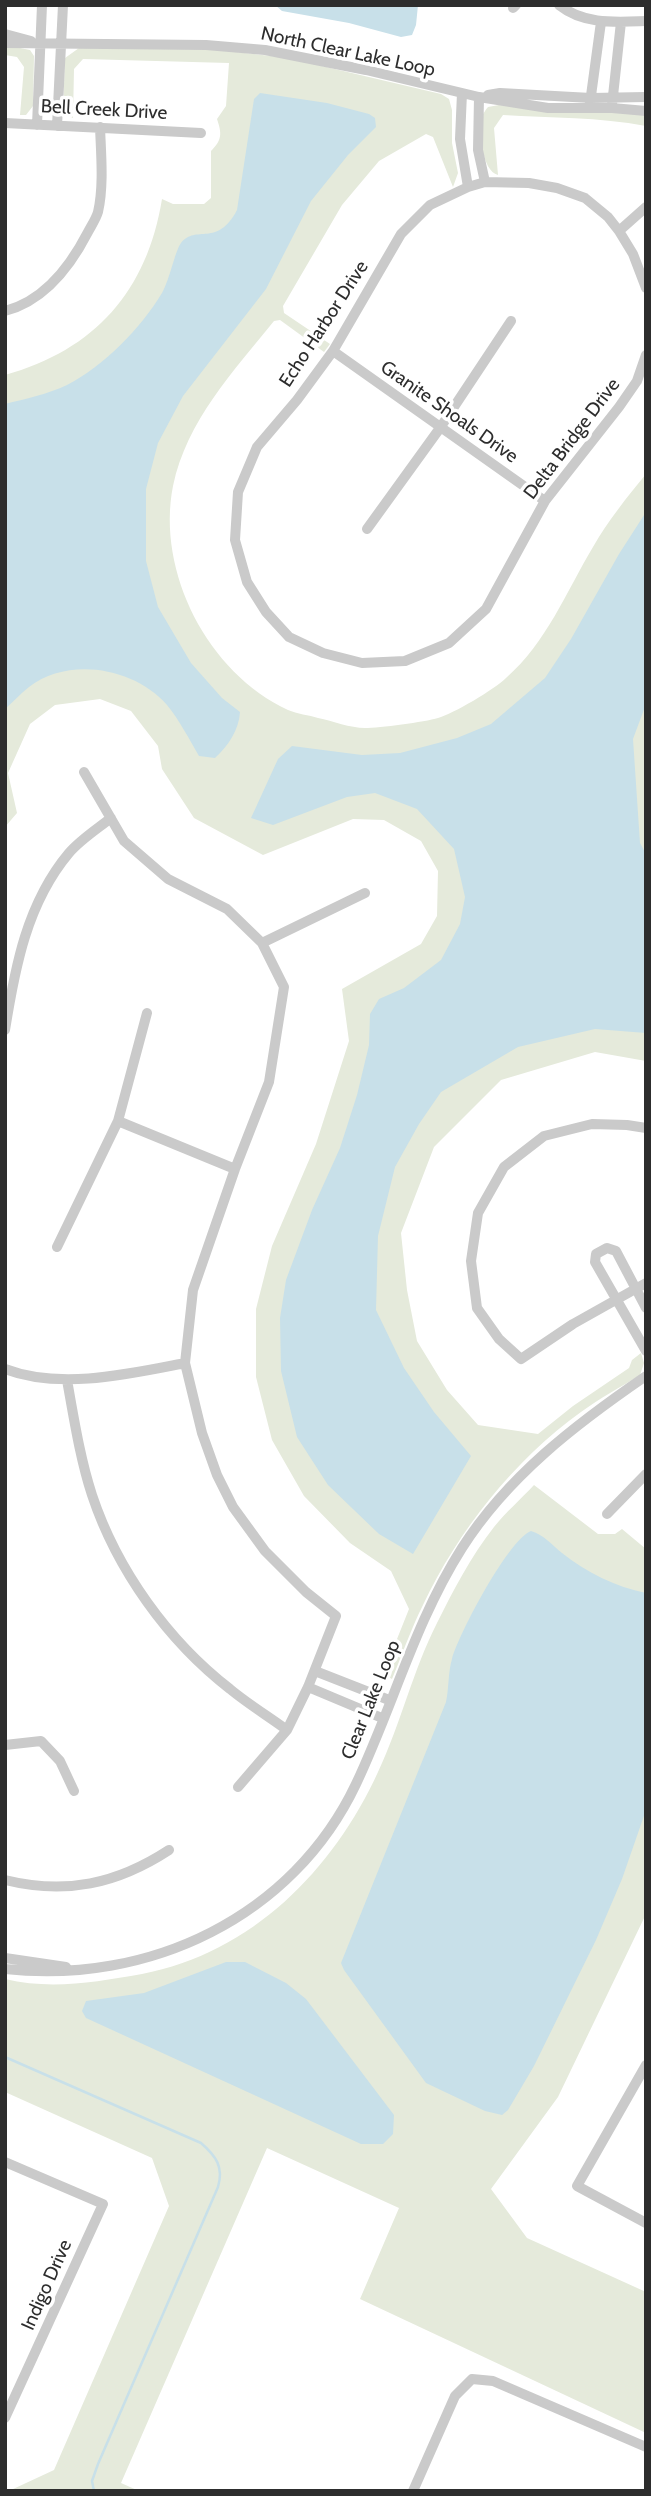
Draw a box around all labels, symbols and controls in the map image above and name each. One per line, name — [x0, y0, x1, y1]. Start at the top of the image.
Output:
street label: North Clear Lake Loop — [259, 22, 437, 82]
street label: Bell Creek Drive — [40, 95, 168, 125]
street label: Echo Harbor Drive — [275, 257, 373, 391]
street label: Granite Shoals Drive — [376, 356, 522, 468]
street label: Delta Bridge Drive — [519, 374, 625, 504]
street label: Clear Lake Loop — [337, 1637, 405, 1763]
street label: Indigo Drive — [17, 2236, 77, 2334]

